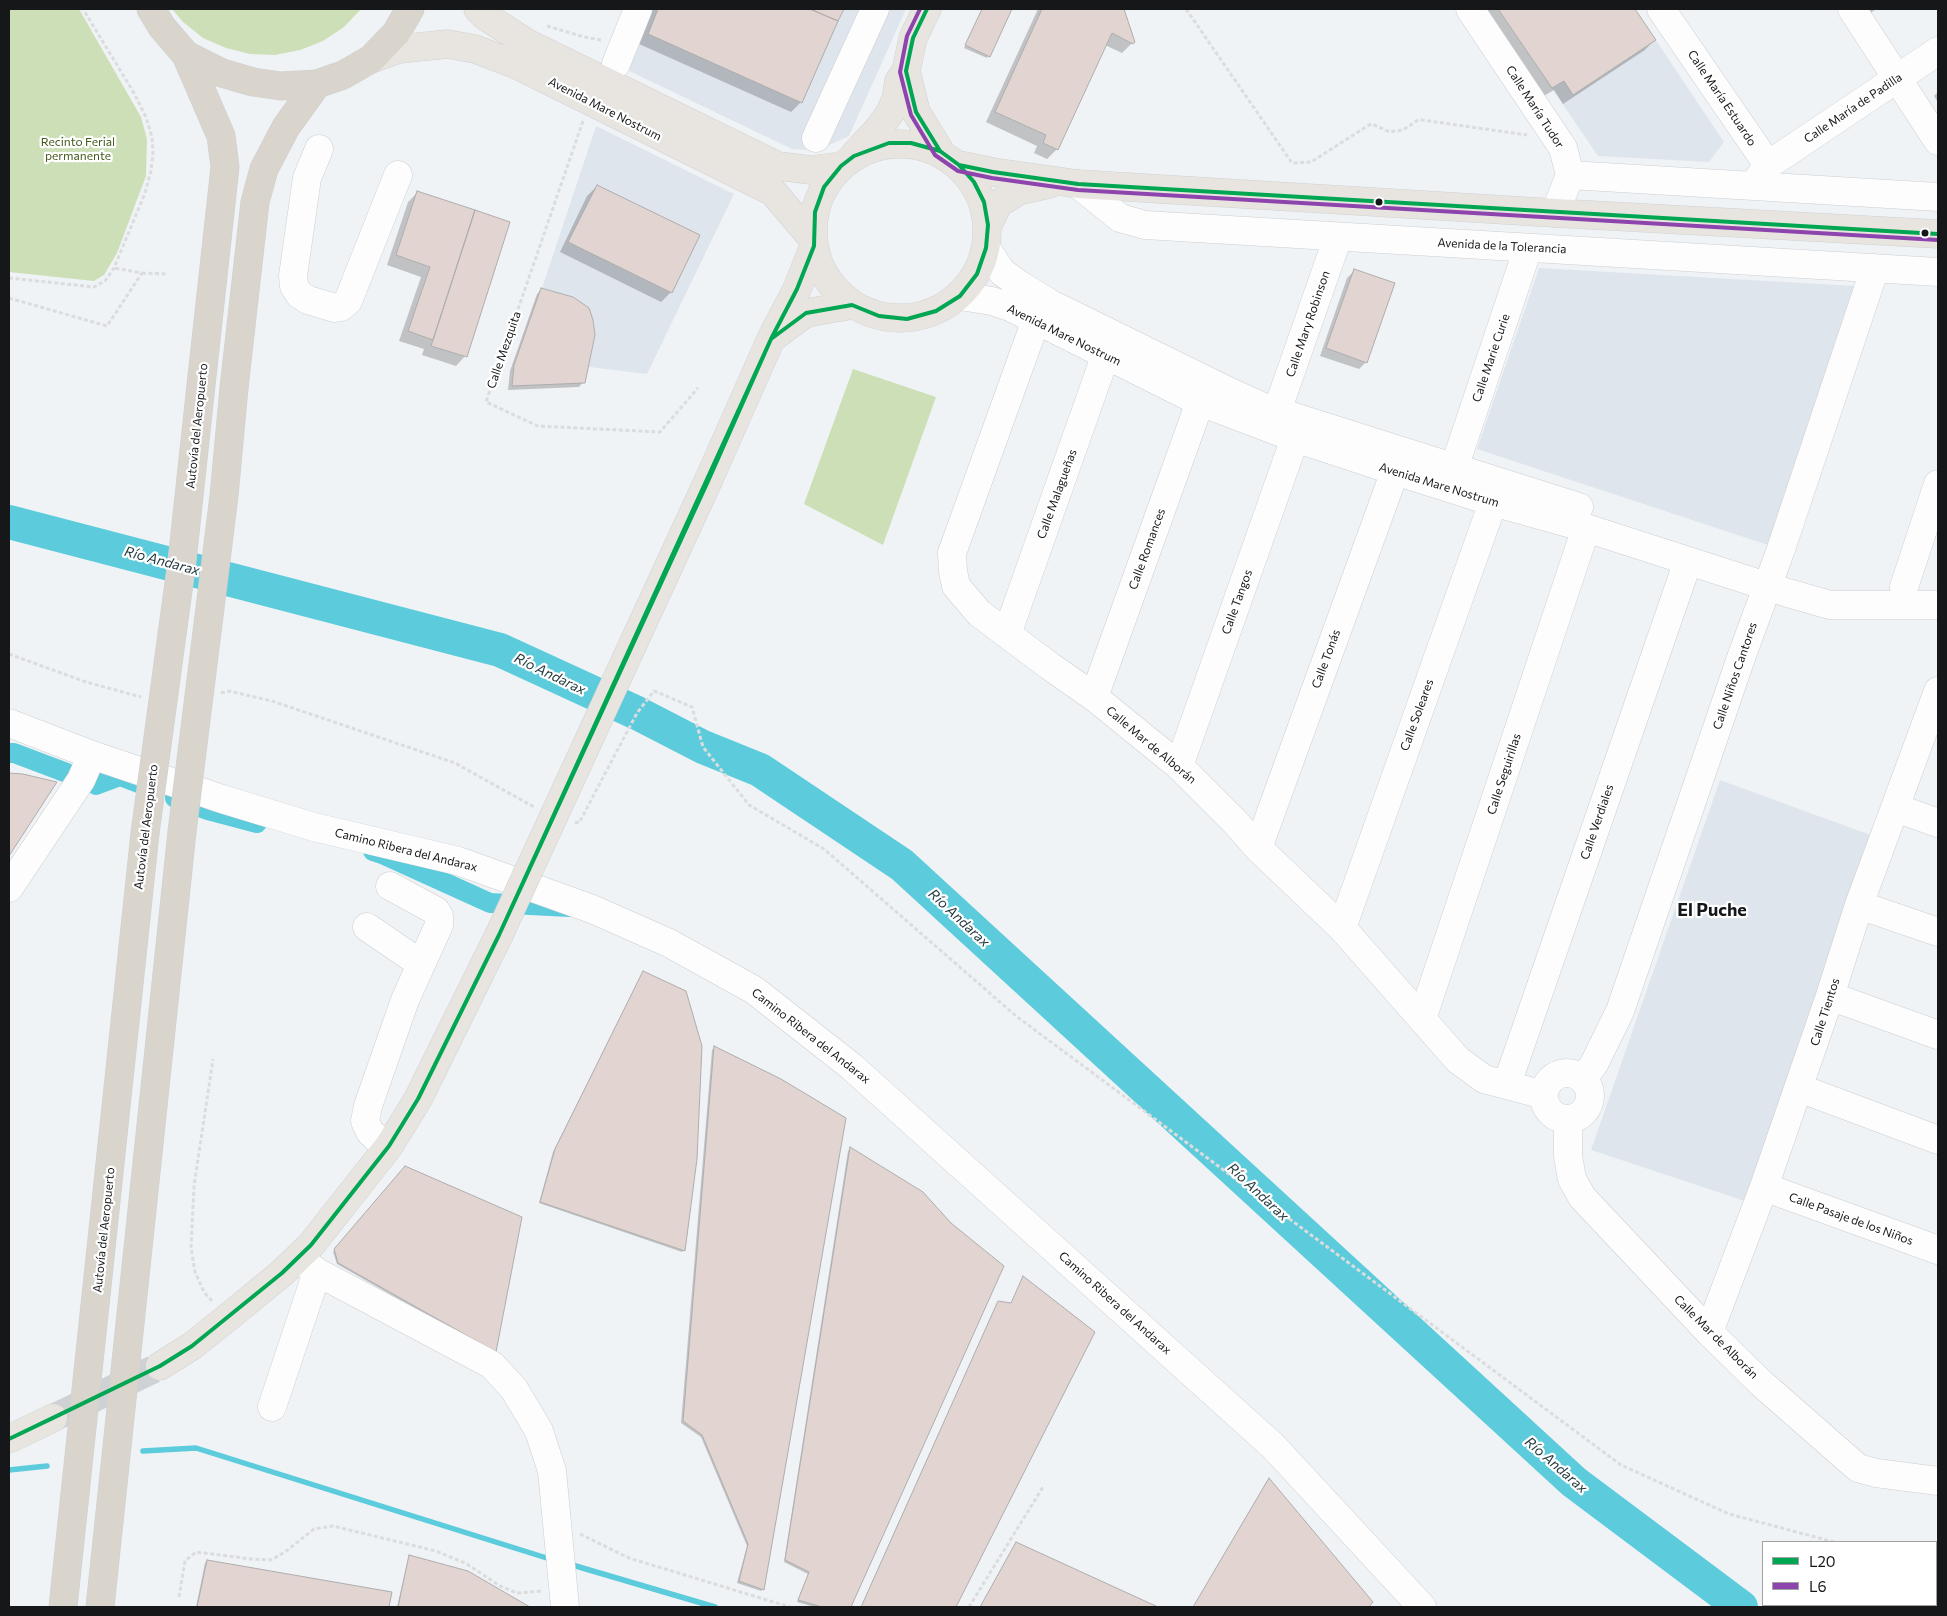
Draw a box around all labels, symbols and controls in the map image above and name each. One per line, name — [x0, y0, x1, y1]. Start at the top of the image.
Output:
street label: Calle María Estuardo — [1685, 47, 1759, 149]
street label: Calle María Tudor — [1503, 63, 1567, 151]
street label: Calle María de Padilla — [1801, 70, 1905, 146]
street label: Avenida Mare Nostrum — [546, 74, 664, 144]
park label: Recinto Ferial permanente — [41, 135, 115, 163]
unlabelled marker — [1374, 197, 1384, 207]
unlabelled marker — [1920, 228, 1930, 238]
street label: Avenida de la Tolerancia — [1437, 235, 1567, 257]
street label: Calle Mary Robinson — [1283, 269, 1333, 379]
street label: Avenida Mare Nostrum — [1005, 301, 1123, 369]
street label: Calle Mezquita — [484, 309, 524, 391]
street label: Calle Marie Curie — [1469, 312, 1513, 404]
street label: Autovía del Aeropuerto — [183, 363, 211, 489]
street label: Calle Malagueñas — [1034, 447, 1080, 541]
street label: Avenida Mare Nostrum — [1377, 460, 1501, 510]
street label: Calle Romances — [1126, 506, 1168, 592]
water label: Río Andarax — [122, 543, 202, 579]
street label: Calle Tangos — [1219, 568, 1255, 636]
street label: Calle Niños Cantores — [1710, 620, 1760, 732]
street label: Calle Tonás — [1309, 628, 1343, 690]
water label: Río Andarax — [512, 649, 588, 699]
street label: Calle Soleares — [1397, 677, 1437, 753]
street label: Calle Mar de Alborán — [1103, 703, 1199, 787]
street label: Calle Seguirillas — [1484, 732, 1524, 816]
street label: Autovía del Aeropuerto — [131, 764, 161, 890]
street label: Calle Verdiales — [1577, 782, 1617, 862]
street label: Camino Ribera del Andarax — [333, 825, 479, 875]
water label: Río Andarax — [925, 885, 993, 951]
district label: El Puche — [1677, 899, 1747, 921]
street label: Calle Tientos — [1807, 976, 1843, 1048]
street label: Camino Ribera del Andarax — [749, 985, 873, 1087]
water label: Río Andarax — [1224, 1159, 1292, 1225]
street label: Autovía del Aeropuerto — [90, 1167, 118, 1293]
street label: Calle Pasaje de los Niños — [1787, 1190, 1915, 1248]
street label: Camino Ribera del Andarax — [1056, 1249, 1174, 1357]
street label: Calle Mar de Alborán — [1671, 1292, 1761, 1382]
water label: Río Andarax — [1521, 1433, 1591, 1497]
legend — [1762, 1541, 1937, 1606]
text: L20 — [1809, 1552, 1836, 1570]
text: L6 — [1809, 1577, 1827, 1595]

